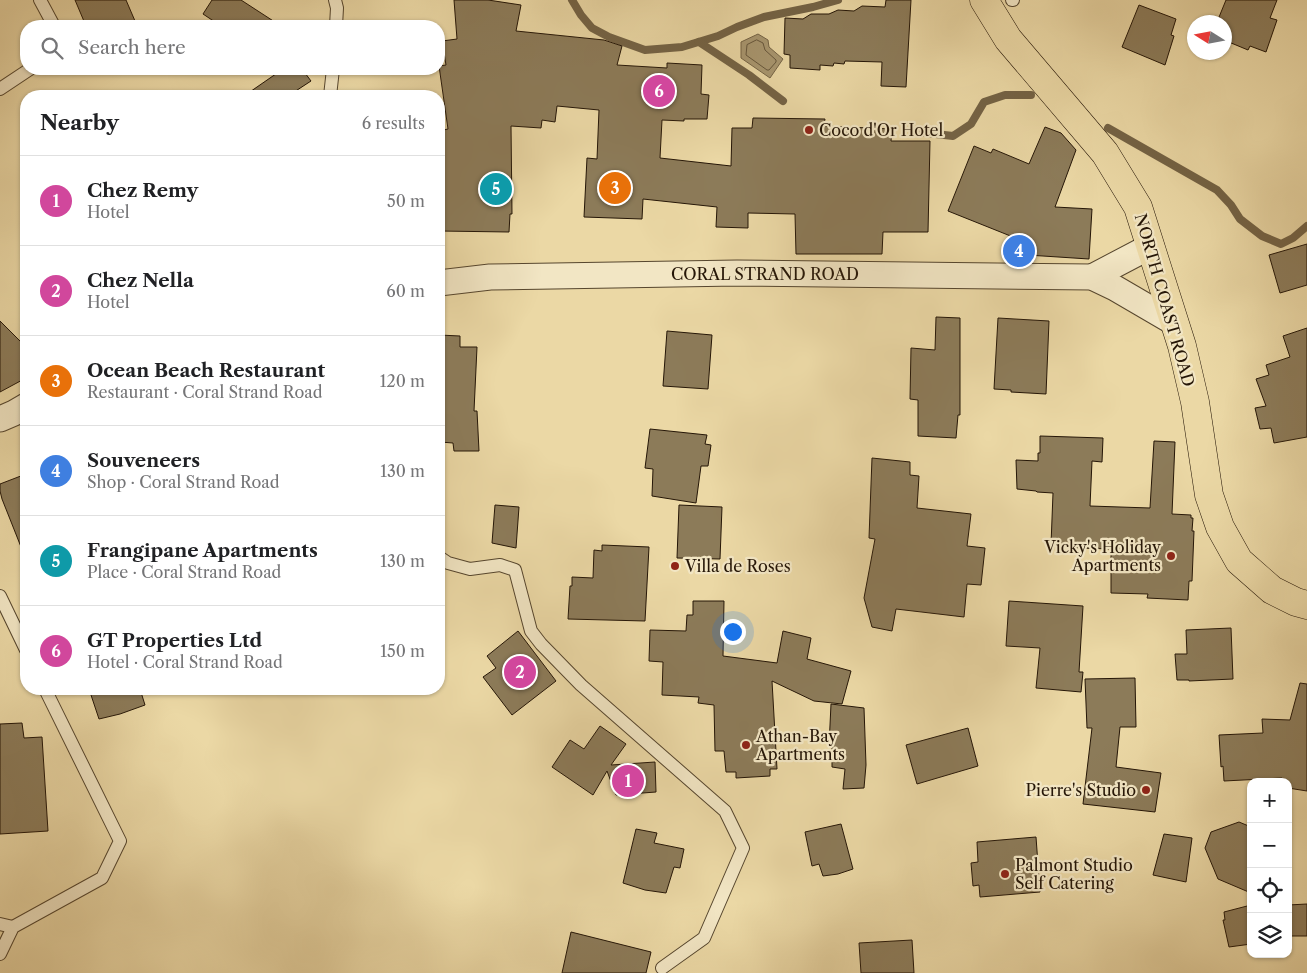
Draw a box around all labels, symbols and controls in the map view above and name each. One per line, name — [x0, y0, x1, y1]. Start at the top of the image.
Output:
north arrow — [1187, 15, 1232, 60]
search box — [20, 20, 445, 75]
icon: search — [38, 34, 66, 62]
text: Search here — [78, 36, 186, 59]
pin: 6 — [643, 72, 675, 110]
text: Nearby — [40, 110, 119, 135]
text: 6 results — [362, 113, 425, 133]
place label: Coco d'Or Hotel — [819, 120, 944, 140]
marker: Coco d'Or Hotel — [803, 124, 815, 136]
pin: 3 — [599, 169, 631, 207]
pin: 5 — [480, 170, 512, 208]
text: Chez Remy — [87, 179, 198, 202]
text: 1 — [52, 191, 60, 211]
text: 50 m — [387, 191, 425, 211]
text: Hotel — [87, 202, 130, 222]
street label: NORTH COAST ROAD — [1131, 211, 1199, 389]
pin: 4 — [1003, 232, 1035, 270]
street label: CORAL STRAND ROAD — [671, 264, 859, 284]
text: Chez Nella — [87, 269, 194, 292]
text: 2 — [51, 281, 61, 301]
text: 60 m — [386, 281, 425, 301]
text: Hotel — [87, 292, 130, 312]
text: Ocean Beach Restaurant — [87, 359, 325, 382]
text: 3 — [51, 371, 61, 391]
text: 120 m — [380, 371, 425, 391]
text: Restaurant · Coral Strand Road — [87, 382, 322, 402]
text: Souveneers — [87, 449, 200, 472]
text: 4 — [51, 461, 61, 481]
text: 130 m — [380, 461, 425, 481]
text: Shop · Coral Strand Road — [87, 472, 280, 492]
place label: Vicky's Holiday Apartments — [1043, 537, 1162, 575]
text: Frangipane Apartments — [87, 539, 318, 562]
marker: Vicky's Holiday Apartments — [1165, 550, 1177, 562]
text: 5 — [52, 551, 60, 571]
text: 130 m — [380, 551, 425, 571]
place label: Villa de Roses — [684, 556, 791, 576]
marker: Villa de Roses — [669, 560, 681, 572]
text: Place · Coral Strand Road — [87, 562, 281, 582]
your location — [720, 619, 746, 645]
text: GT Properties Ltd — [87, 629, 262, 652]
text: 6 — [51, 641, 61, 661]
text: 150 m — [380, 641, 425, 661]
text: Hotel · Coral Strand Road — [87, 652, 283, 672]
pin: 2 — [504, 653, 536, 691]
place label: Athan-Bay Apartments — [755, 726, 845, 764]
marker: Athan-Bay Apartments — [740, 739, 752, 751]
pin: 1 — [612, 762, 644, 800]
map controls — [1247, 778, 1292, 958]
button: + — [1247, 778, 1292, 823]
place label: Pierre's Studio — [1025, 780, 1136, 800]
marker: Pierre's Studio — [1140, 784, 1152, 796]
button: − — [1247, 823, 1292, 868]
place label: Palmont Studio Self Catering — [1015, 855, 1133, 893]
marker: Palmont Studio Self Catering — [999, 868, 1011, 880]
button: locate — [1247, 868, 1292, 913]
button: layers — [1247, 913, 1292, 958]

